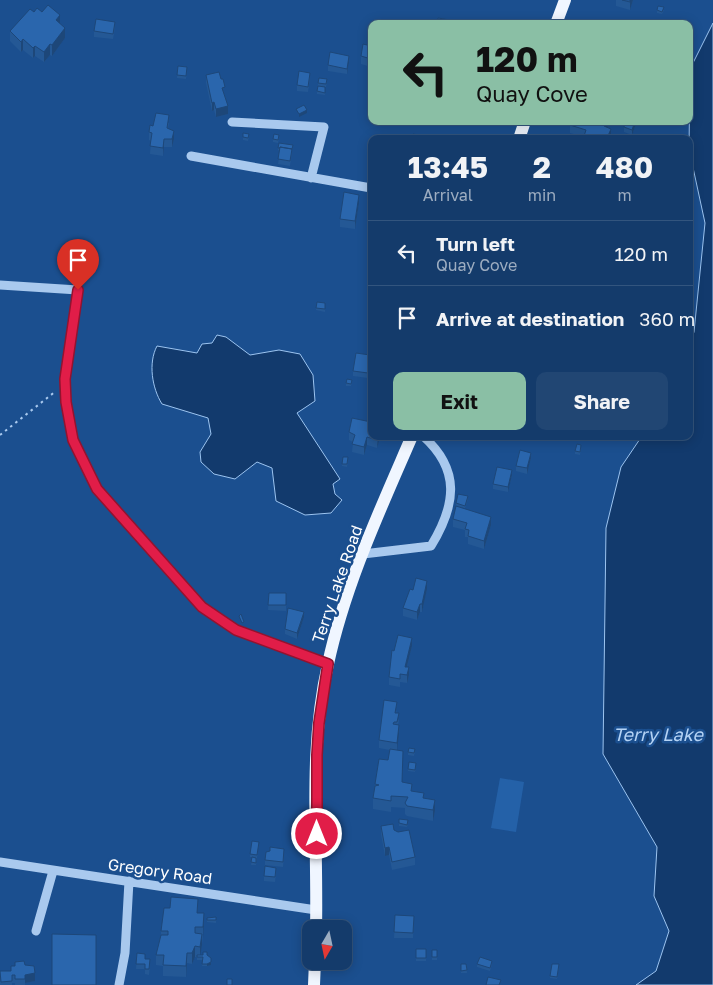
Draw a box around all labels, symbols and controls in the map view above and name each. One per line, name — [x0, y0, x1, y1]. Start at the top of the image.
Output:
text: 120 m — [476, 38, 578, 80]
icon: left — [393, 40, 458, 105]
text: Quay Cove — [476, 80, 588, 107]
text: 13:45 — [408, 149, 488, 185]
text: 2 — [533, 149, 551, 185]
text: 480 — [596, 149, 653, 185]
text: Arrival — [423, 185, 473, 205]
text: min — [528, 185, 556, 205]
text: m — [617, 185, 632, 205]
text: Turn left — [436, 232, 515, 255]
pin — [57, 239, 99, 290]
icon: left — [393, 239, 421, 267]
text: 120 m — [614, 242, 668, 265]
icon: arrive — [64, 246, 92, 274]
text: Quay Cove — [436, 255, 517, 275]
icon: arrive — [393, 304, 421, 332]
text: Arrive at destination — [436, 307, 624, 330]
text: 360 m — [639, 307, 695, 330]
button: Exit — [393, 372, 526, 430]
button: Share — [536, 372, 668, 430]
street label: Terry Lake Road — [307, 522, 367, 646]
water label: Terry Lake — [613, 723, 705, 745]
position arrow — [290, 807, 342, 859]
street label: Gregory Road — [107, 854, 213, 888]
north arrow — [302, 920, 352, 970]
map controls — [302, 920, 352, 970]

